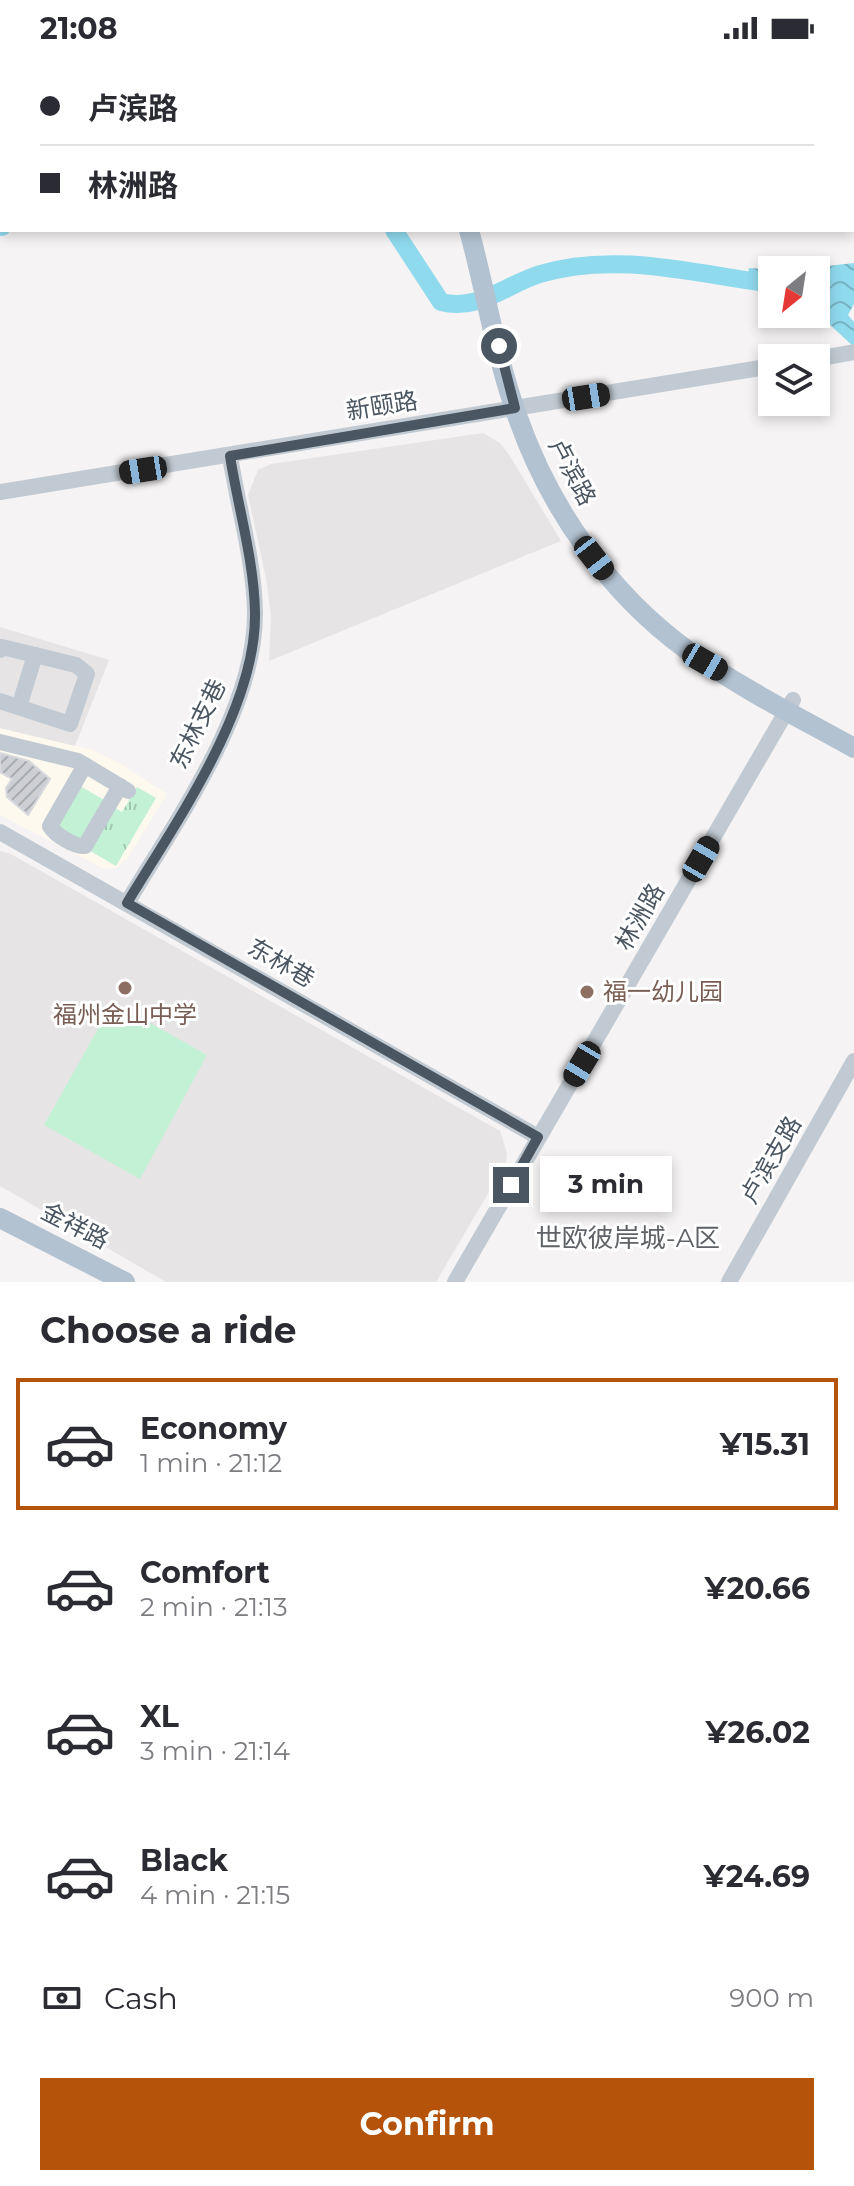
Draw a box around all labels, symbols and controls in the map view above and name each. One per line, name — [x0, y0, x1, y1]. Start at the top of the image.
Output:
text: 21:08 — [40, 10, 118, 47]
text: 卢滨路 — [88, 90, 178, 127]
text: 林洲路 — [88, 167, 178, 204]
north arrow — [758, 256, 830, 328]
map controls — [758, 256, 830, 416]
route start — [481, 328, 517, 364]
button: layers — [758, 344, 830, 416]
car — [560, 381, 612, 413]
street label: 新颐路 — [344, 386, 420, 425]
street label: 卢滨路 — [543, 433, 602, 510]
car — [117, 454, 169, 486]
car — [570, 532, 618, 584]
car — [678, 640, 732, 684]
street label: 东林支巷 — [163, 674, 232, 773]
car — [679, 832, 723, 886]
street label: 林洲路 — [609, 878, 670, 955]
street label: 东林巷 — [243, 932, 320, 993]
place label: 福一幼儿园 — [603, 977, 723, 1006]
marker: 福州金山中学 — [116, 979, 134, 997]
marker: 福一幼儿园 — [578, 983, 596, 1001]
place label: 福州金山中学 — [53, 1000, 197, 1029]
car — [559, 1037, 605, 1091]
street label: 卢滨支路 — [734, 1111, 807, 1209]
callout: 3 min — [539, 1157, 671, 1213]
route end — [493, 1167, 529, 1203]
text: 3 min — [568, 1168, 644, 1200]
street label: 金祥路 — [37, 1196, 114, 1255]
district label: 世欧彼岸城-A区 — [536, 1222, 720, 1254]
text: Choose a ride — [40, 1308, 297, 1352]
icon: car — [44, 1408, 116, 1480]
text: Economy — [140, 1410, 287, 1447]
text: ¥15.31 — [720, 1426, 810, 1463]
text: 1 min · 21:12 — [140, 1447, 282, 1479]
icon: car — [44, 1552, 116, 1624]
text: Comfort — [140, 1554, 270, 1591]
text: ¥20.66 — [705, 1570, 810, 1607]
text: 2 min · 21:13 — [140, 1591, 288, 1623]
icon: car — [44, 1696, 116, 1768]
text: XL — [140, 1698, 179, 1735]
text: ¥26.02 — [705, 1714, 810, 1751]
text: 3 min · 21:14 — [140, 1735, 290, 1767]
icon: car — [44, 1840, 116, 1912]
text: Black — [140, 1842, 228, 1879]
text: ¥24.69 — [704, 1858, 810, 1895]
text: 4 min · 21:15 — [140, 1879, 290, 1911]
icon: cash — [40, 1976, 84, 2020]
text: Cash — [104, 1980, 178, 2017]
text: 900 m — [729, 1982, 814, 2014]
button: Confirm — [40, 2078, 814, 2170]

